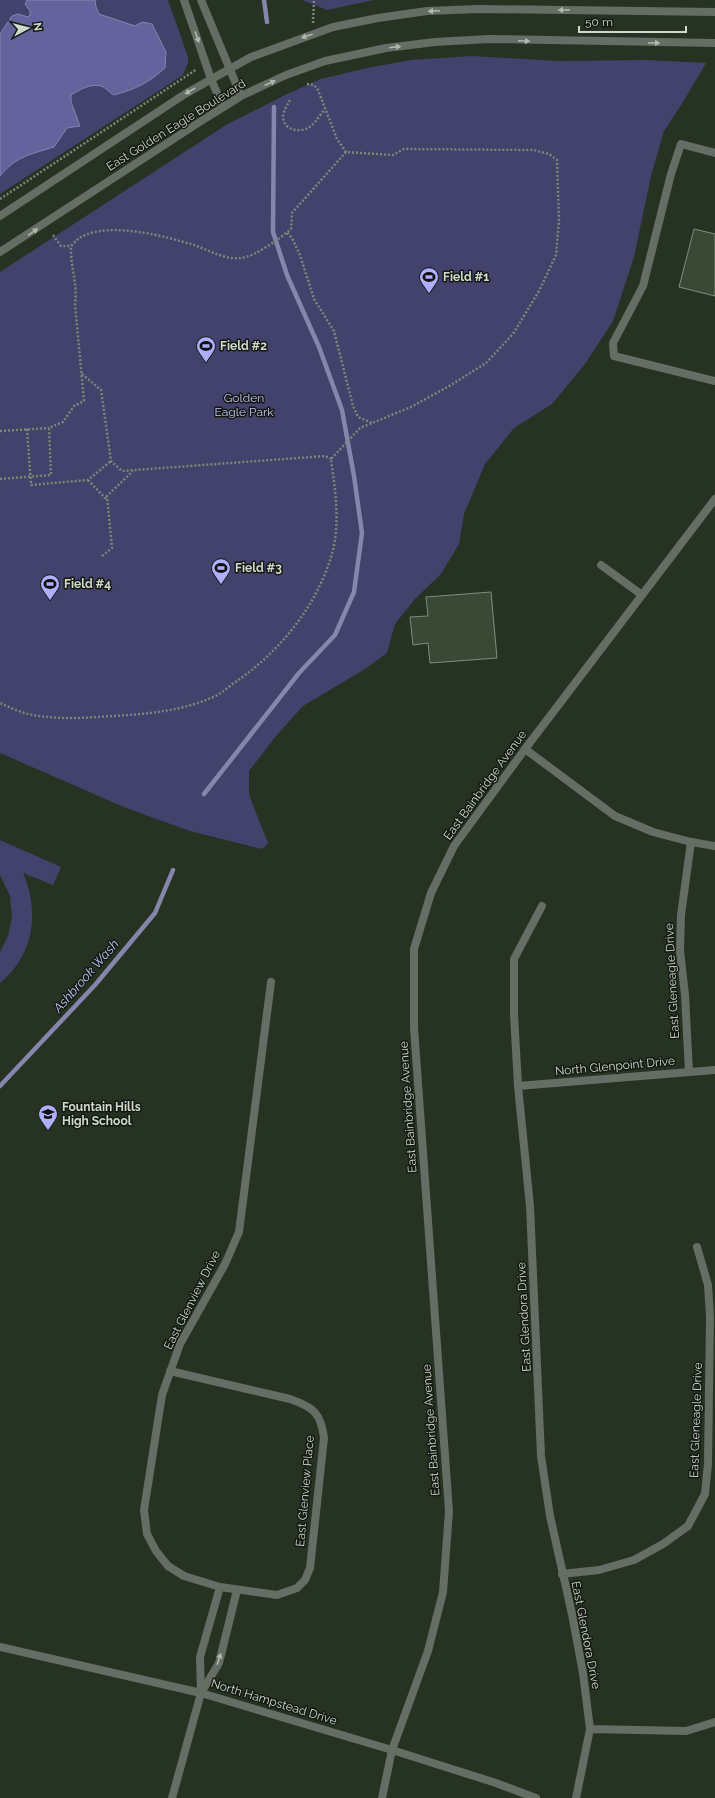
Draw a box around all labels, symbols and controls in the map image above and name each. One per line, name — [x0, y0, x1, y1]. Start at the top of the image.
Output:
one-way arrow — [428, 7, 440, 14]
one-way arrow — [557, 7, 570, 13]
north arrow — [8, 8, 48, 48]
scale bar — [579, 8, 686, 34]
text: 50 m — [585, 15, 613, 29]
text: N — [30, 22, 44, 32]
one-way arrow — [194, 31, 200, 43]
one-way arrow — [301, 33, 313, 39]
one-way arrow — [518, 37, 530, 44]
one-way arrow — [648, 40, 661, 46]
one-way arrow — [389, 44, 401, 50]
street label: East Golden Eagle Boulevard — [104, 76, 248, 174]
one-way arrow — [265, 80, 276, 86]
one-way arrow — [184, 88, 196, 95]
one-way arrow — [27, 228, 39, 235]
sports icon: Field #1 — [418, 266, 440, 294]
place label: Field #1 — [443, 270, 489, 284]
sports icon: Field #2 — [195, 335, 217, 363]
place label: Field #2 — [220, 339, 267, 353]
park label: Golden Eagle Park — [214, 391, 274, 419]
sports icon: Field #3 — [210, 557, 232, 585]
place label: Field #3 — [235, 561, 282, 575]
sports icon: Field #4 — [39, 573, 61, 601]
place label: Field #4 — [64, 577, 111, 591]
street label: East Bainbridge Avenue — [441, 728, 529, 842]
street label: East Gleneagle Drive — [662, 923, 682, 1039]
water label: Ashbrook Wash — [50, 936, 122, 1016]
street label: East Bainbridge Avenue — [396, 1041, 420, 1173]
street label: North Glenpoint Drive — [554, 1054, 676, 1078]
place label: Fountain Hills High School — [62, 1100, 141, 1128]
school or university icon: Fountain Hills High School — [37, 1103, 59, 1131]
street label: East Glenview Drive — [161, 1248, 223, 1352]
street label: East Glendora Drive — [514, 1262, 534, 1372]
street label: East Gleneagle Drive — [687, 1362, 705, 1478]
street label: East Bainbridge Avenue — [419, 1364, 443, 1496]
street label: East Glenview Place — [293, 1435, 317, 1547]
street label: East Glendora Drive — [569, 1580, 603, 1690]
one-way arrow — [216, 1653, 222, 1665]
street label: North Hampstead Drive — [209, 1676, 339, 1728]

